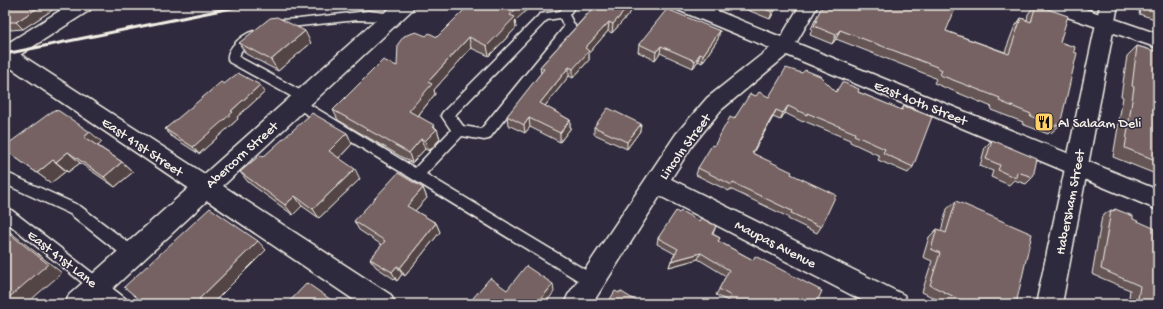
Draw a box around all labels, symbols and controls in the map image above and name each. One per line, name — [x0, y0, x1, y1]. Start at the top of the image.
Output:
street label: East 40th Street — [871, 78, 970, 131]
street label: Lincoln Street — [656, 110, 716, 184]
restaurant icon: Al Salaam Deli — [1033, 111, 1055, 133]
street label: East 41st Street — [98, 115, 187, 182]
place label: Al Salaam Deli — [1058, 116, 1141, 133]
street label: Abercorn Street — [203, 118, 284, 193]
street label: Habersham Street — [1053, 147, 1090, 256]
street label: Maupas Avenue — [731, 217, 819, 273]
street label: East 41st Lane — [23, 227, 100, 293]

